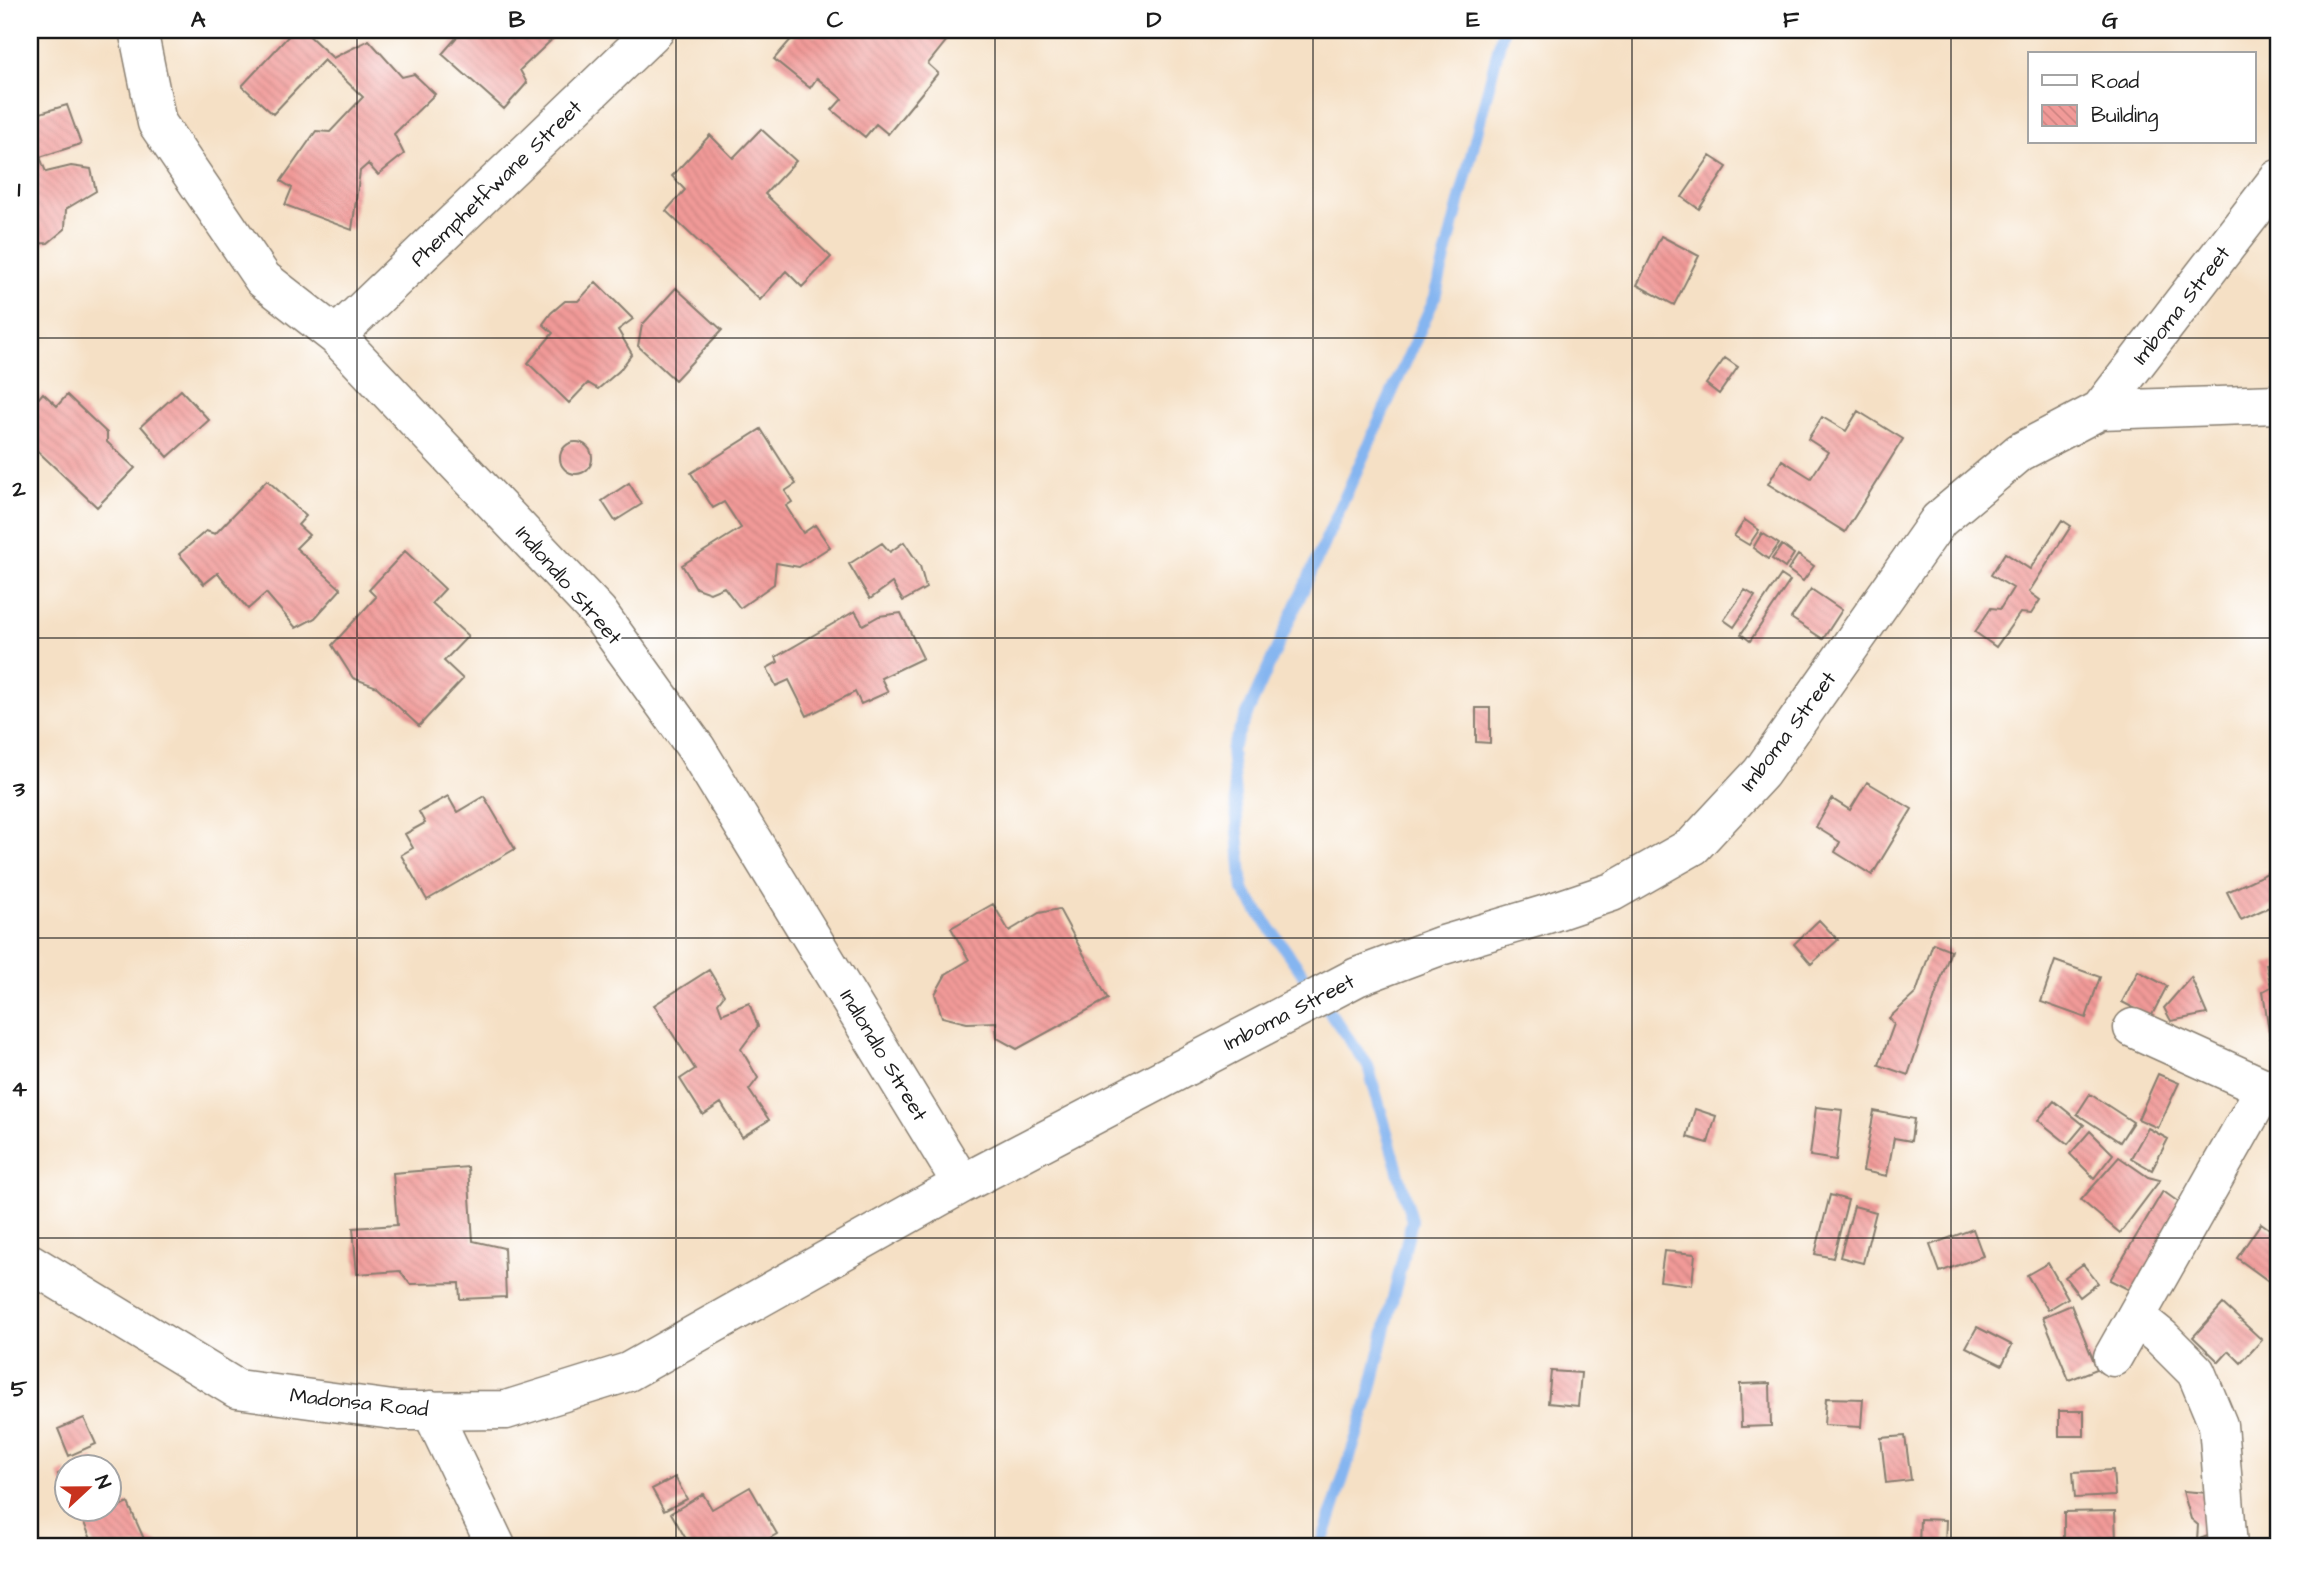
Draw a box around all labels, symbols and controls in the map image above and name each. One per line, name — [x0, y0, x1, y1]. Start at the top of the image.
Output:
text: A — [191, 4, 206, 36]
text: B — [509, 4, 526, 36]
text: C — [827, 4, 844, 36]
text: D — [1147, 4, 1162, 36]
text: E — [1466, 4, 1480, 36]
text: F — [1783, 4, 1800, 36]
text: G — [2102, 4, 2118, 36]
legend — [2028, 52, 2256, 144]
text: Road — [2091, 67, 2139, 96]
street label: Phemphetfwane Street — [404, 93, 590, 274]
text: Building — [2091, 101, 2159, 132]
text: 1 — [18, 173, 21, 205]
street label: Imboma Street — [2126, 240, 2237, 371]
text: 2 — [11, 473, 26, 505]
street label: Indlondlo Street — [509, 520, 629, 651]
street label: Imboma Street — [1734, 665, 1843, 797]
text: 3 — [12, 773, 25, 805]
street label: Imboma Street — [1219, 967, 1360, 1058]
street label: Indlondlo Street — [833, 984, 935, 1127]
text: 4 — [11, 1073, 27, 1105]
text: 5 — [11, 1373, 28, 1405]
street label: Madonsa Road — [288, 1381, 430, 1424]
north arrow — [52, 1454, 122, 1524]
text: N — [88, 1472, 117, 1493]

